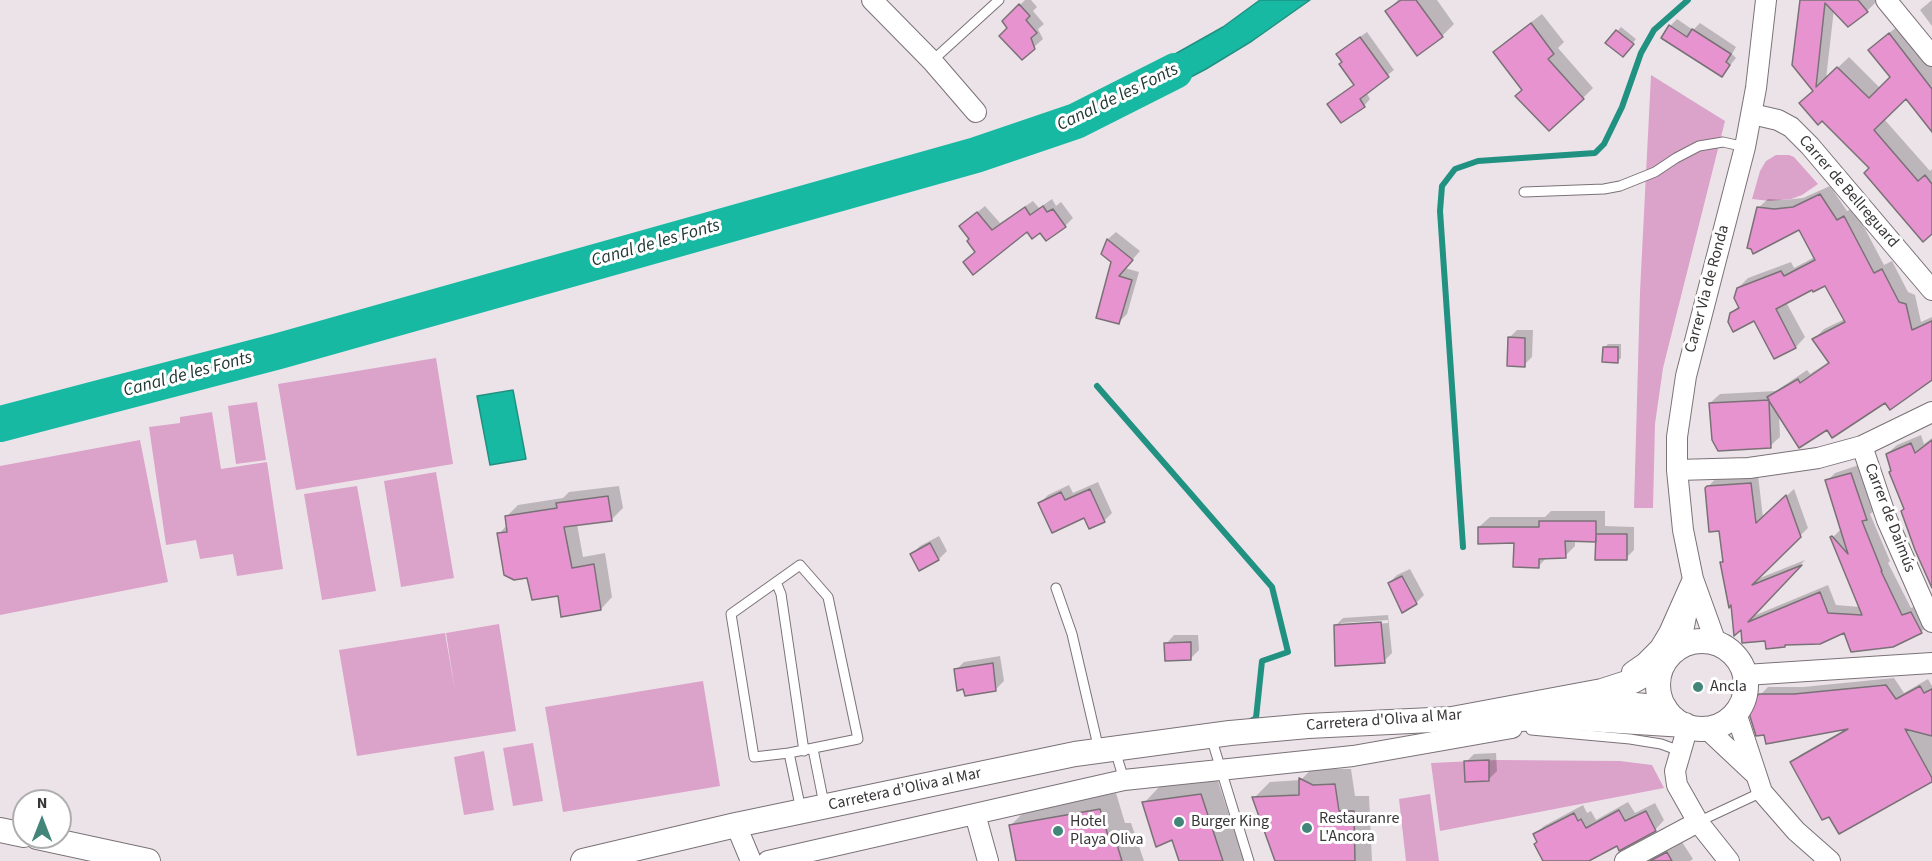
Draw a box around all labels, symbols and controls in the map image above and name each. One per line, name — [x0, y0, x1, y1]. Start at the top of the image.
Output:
water label: Canal de les Fonts — [1054, 59, 1182, 137]
street label: Carrer de Bellreguard — [1794, 132, 1902, 252]
water label: Canal de les Fonts — [589, 215, 723, 273]
street label: Carrer Via de Ronda — [1682, 223, 1734, 355]
water label: Canal de les Fonts — [121, 347, 255, 403]
street label: Carrer de Daimús — [1859, 461, 1919, 575]
place label: Ancla — [1710, 677, 1747, 697]
marker: Ancla — [1691, 680, 1705, 694]
street label: Carretera d'Oliva al Mar — [1306, 706, 1462, 736]
street label: Carretera d’Oliva al Mar — [827, 764, 983, 816]
north arrow — [12, 789, 72, 849]
text: N — [37, 792, 47, 814]
place label: Restauranre L'Ancora — [1319, 809, 1399, 847]
place label: Hotel Playa Oliva — [1070, 812, 1143, 850]
place label: Burger King — [1191, 812, 1269, 832]
marker: Burger King — [1172, 815, 1186, 829]
marker: Restauranre L'Ancora — [1300, 821, 1314, 835]
marker: Hotel Playa Oliva — [1051, 824, 1065, 838]

